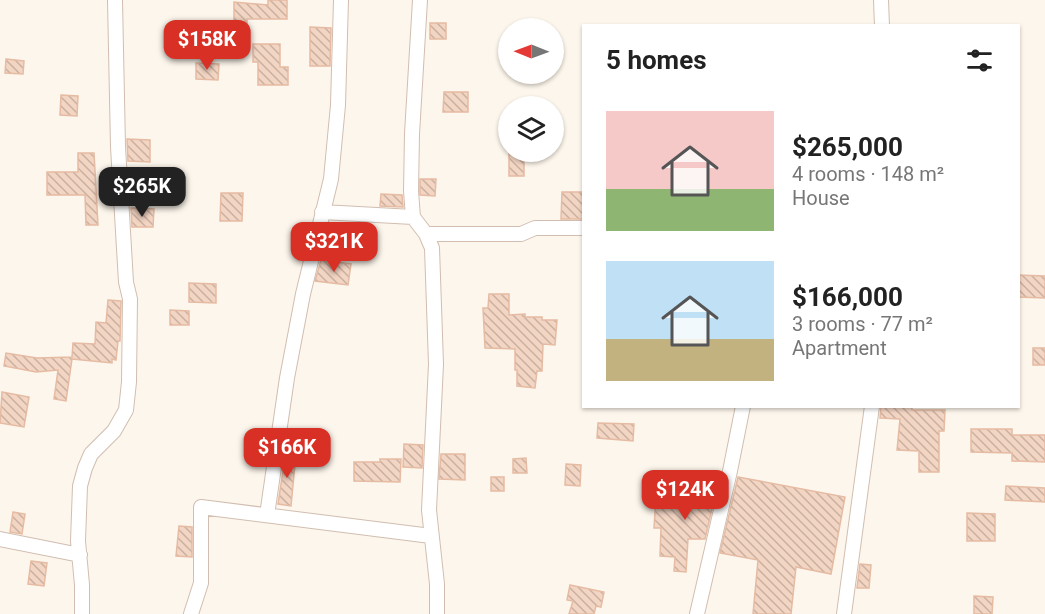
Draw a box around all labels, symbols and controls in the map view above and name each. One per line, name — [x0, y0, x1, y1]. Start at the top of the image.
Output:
north arrow — [498, 18, 564, 84]
map controls — [498, 18, 564, 162]
pin: $158K — [165, 20, 249, 71]
text: $158K — [178, 27, 236, 51]
icon: filters — [963, 44, 996, 77]
text: 5 homes — [606, 45, 707, 75]
button: layers — [498, 96, 564, 162]
text: $265,000 — [792, 132, 903, 162]
icon: home — [654, 135, 726, 207]
text: 4 rooms · 148 m² — [792, 162, 944, 186]
pin: $265K — [100, 167, 184, 218]
text: $265K — [113, 174, 171, 198]
text: House — [792, 186, 850, 210]
pin: $321K — [292, 222, 376, 273]
text: $321K — [305, 229, 363, 253]
text: $166,000 — [792, 282, 903, 312]
icon: home — [654, 285, 726, 357]
text: 3 rooms · 77 m² — [792, 312, 933, 336]
text: Apartment — [792, 336, 887, 360]
pin: $166K — [245, 428, 329, 479]
text: $166K — [258, 435, 316, 459]
pin: $124K — [643, 470, 727, 521]
text: $124K — [656, 477, 714, 501]

